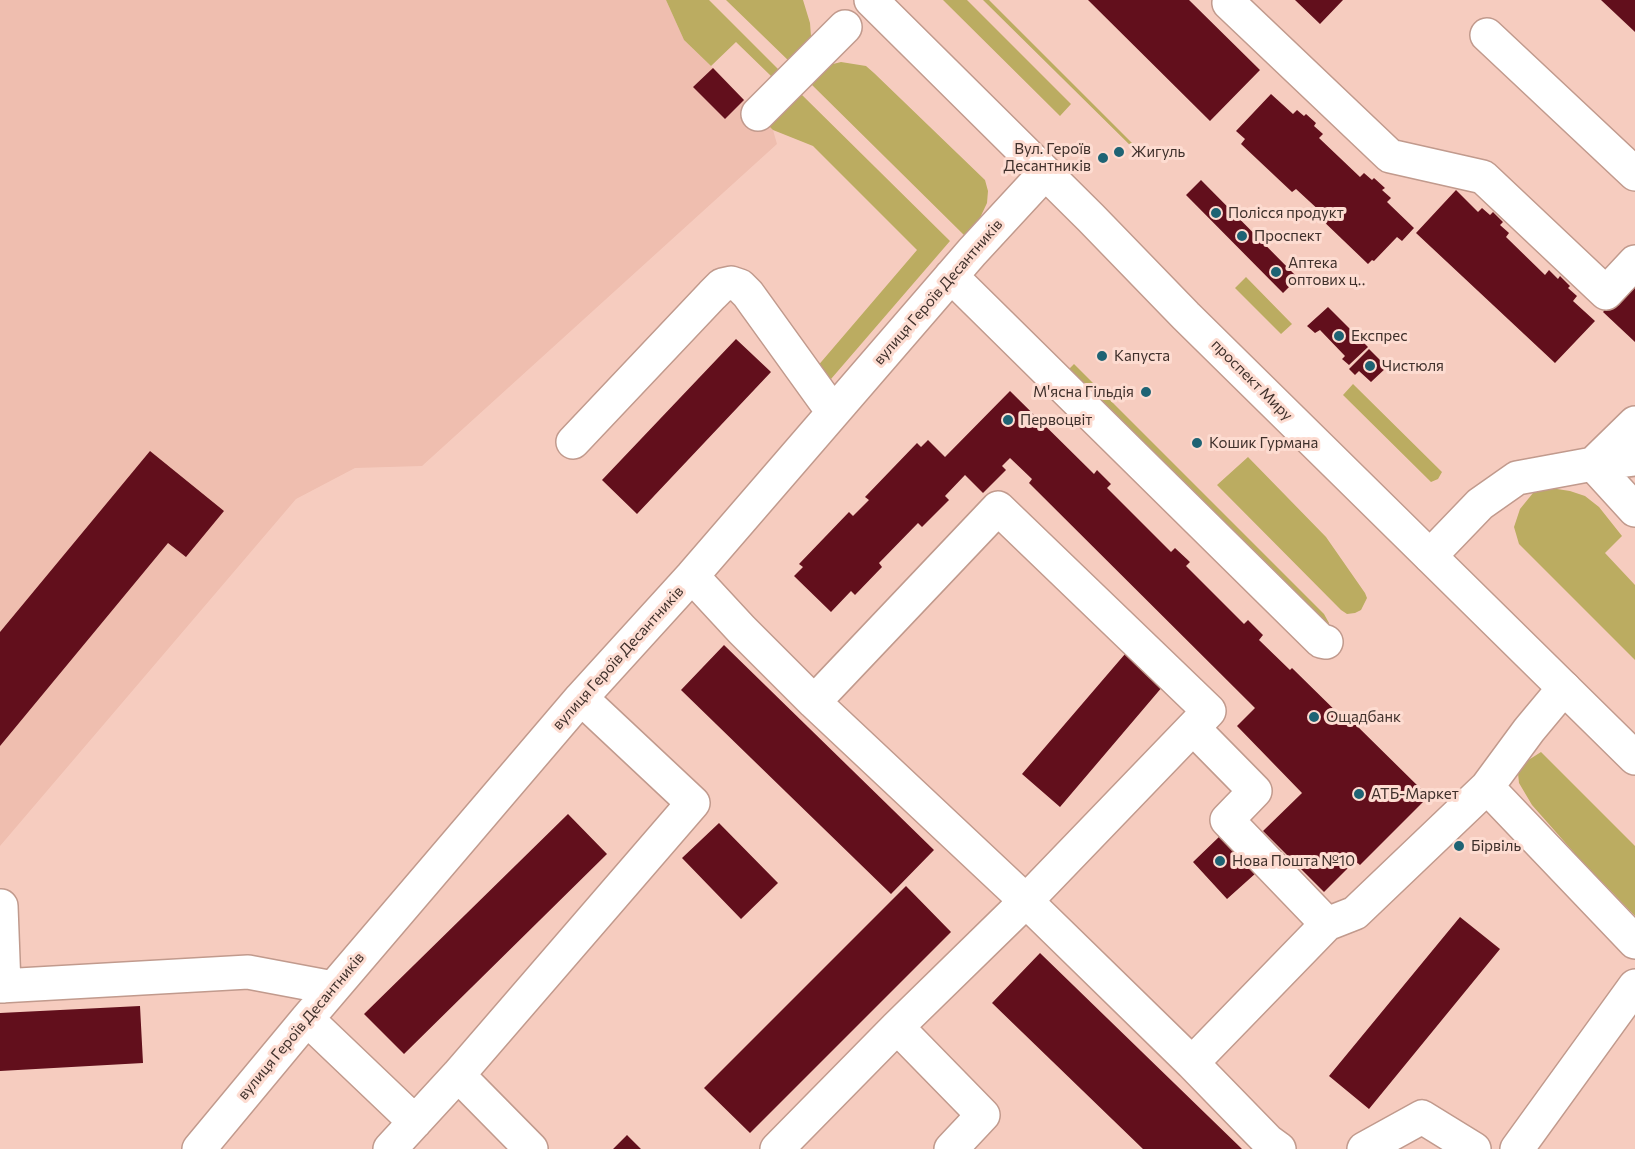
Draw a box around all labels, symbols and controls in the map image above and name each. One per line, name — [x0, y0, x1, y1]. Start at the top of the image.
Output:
place label: Вул. Героїв Десантників — [1004, 140, 1091, 175]
place label: Жигуль — [1131, 143, 1185, 161]
marker: Жигуль — [1112, 145, 1126, 159]
marker: Вул. Героїв Десантників — [1096, 151, 1110, 165]
place label: Полісся продукт — [1228, 204, 1344, 222]
marker: Полісся продукт — [1209, 206, 1223, 220]
street label: вулиця Героїв Десантників — [870, 216, 1006, 368]
place label: Проспект — [1254, 227, 1322, 245]
marker: Проспект — [1235, 229, 1249, 243]
place label: Аптека оптових ц‥ — [1288, 254, 1366, 289]
marker: Аптека оптових ц‥ — [1269, 265, 1283, 279]
place label: Експрес — [1351, 327, 1408, 345]
marker: Експрес — [1332, 329, 1346, 343]
street label: проспект Миру — [1208, 336, 1296, 424]
place label: Капуста — [1114, 347, 1170, 365]
marker: Капуста — [1095, 349, 1109, 363]
place label: Чистюля — [1382, 357, 1444, 375]
marker: Чистюля — [1363, 359, 1377, 373]
place label: М'ясна Гільдія — [1033, 383, 1134, 401]
marker: М'ясна Гільдія — [1139, 385, 1153, 399]
place label: Первоцвіт — [1020, 411, 1092, 429]
marker: Первоцвіт — [1001, 413, 1015, 427]
place label: Кошик Гурмана — [1209, 434, 1318, 452]
marker: Кошик Гурмана — [1190, 436, 1204, 450]
street label: вулиця Героїв Десантників — [549, 582, 687, 734]
place label: Ощадбанк — [1326, 708, 1401, 726]
marker: Ощадбанк — [1307, 710, 1321, 724]
place label: АТБ-Маркет — [1371, 785, 1459, 803]
marker: АТБ-Маркет — [1352, 787, 1366, 801]
place label: Бірвіль — [1471, 837, 1521, 855]
marker: Бірвіль — [1452, 839, 1466, 853]
place label: Нова Пошта №10 — [1232, 852, 1355, 870]
marker: Нова Пошта №10 — [1213, 854, 1227, 868]
street label: вулиця Героїв Десантників — [234, 949, 368, 1103]

